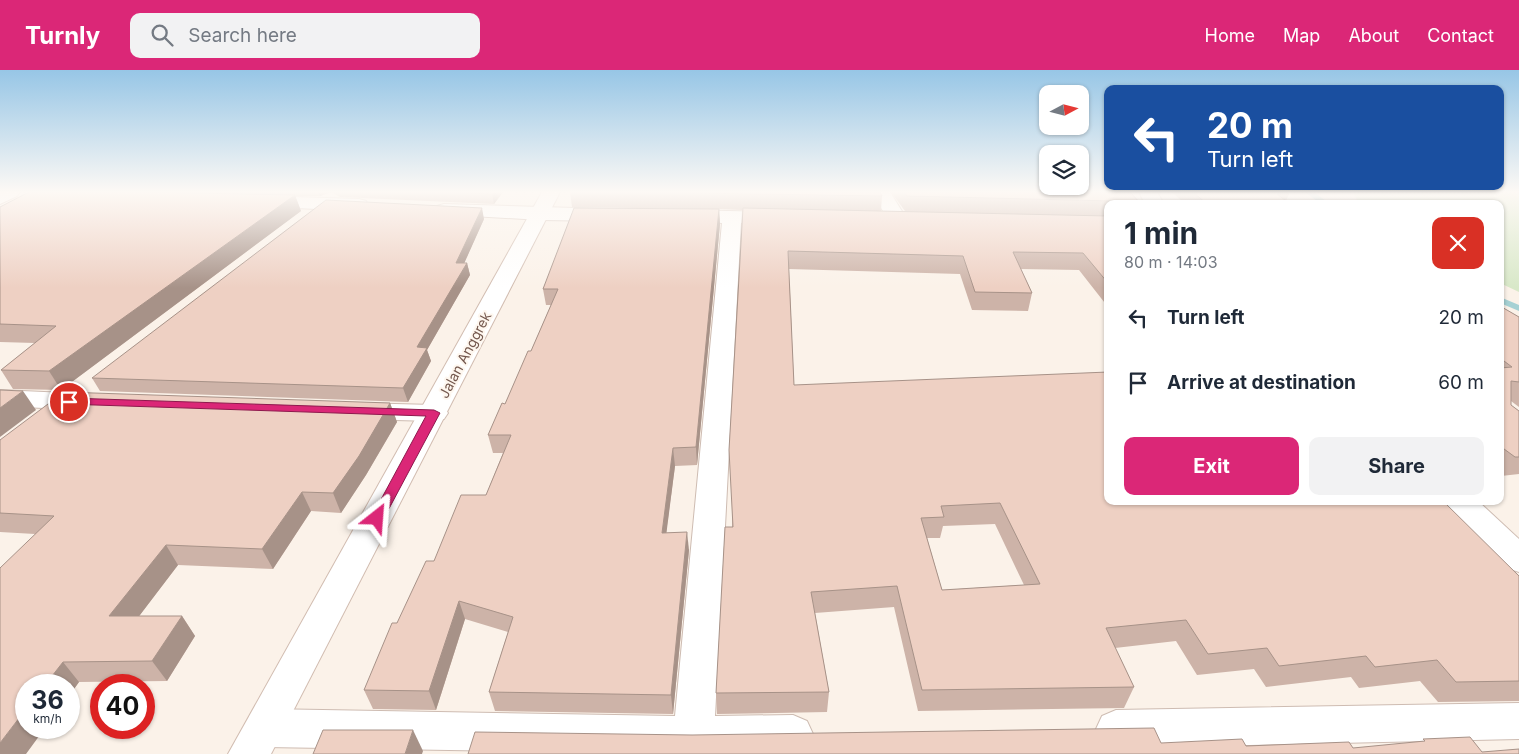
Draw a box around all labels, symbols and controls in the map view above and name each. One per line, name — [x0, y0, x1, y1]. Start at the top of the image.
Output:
search box — [130, 13, 480, 58]
text: Turnly — [25, 21, 100, 50]
icon: search — [148, 21, 176, 49]
text: Search here — [188, 24, 297, 47]
text: Home — [1205, 25, 1255, 46]
text: Map — [1283, 25, 1320, 46]
text: About — [1348, 25, 1399, 46]
text: Contact — [1427, 25, 1494, 46]
north arrow — [1039, 85, 1089, 135]
map controls — [1039, 85, 1089, 195]
text: 20 m — [1207, 104, 1293, 146]
icon: left — [1124, 105, 1189, 170]
button: layers — [1039, 145, 1089, 195]
text: Turn left — [1207, 146, 1293, 172]
text: 1 min — [1124, 215, 1198, 251]
button: close — [1432, 217, 1484, 269]
text: 80 m · 14:03 — [1124, 252, 1218, 272]
icon: left — [1124, 304, 1152, 332]
text: Turn left — [1167, 306, 1245, 329]
text: 20 m — [1438, 306, 1484, 329]
street label: Jalan Anggrek — [435, 308, 495, 401]
icon: arrive — [1124, 369, 1152, 397]
text: Arrive at destination — [1167, 371, 1356, 394]
text: 60 m — [1438, 371, 1484, 394]
pin — [48, 381, 90, 423]
icon: arrive — [55, 388, 83, 416]
button: Exit — [1124, 437, 1299, 495]
button: Share — [1309, 437, 1484, 495]
position arrow — [350, 491, 402, 543]
speed limit sign: 40 — [90, 674, 155, 739]
text: 36 — [31, 685, 64, 715]
text: km/h — [33, 711, 62, 726]

